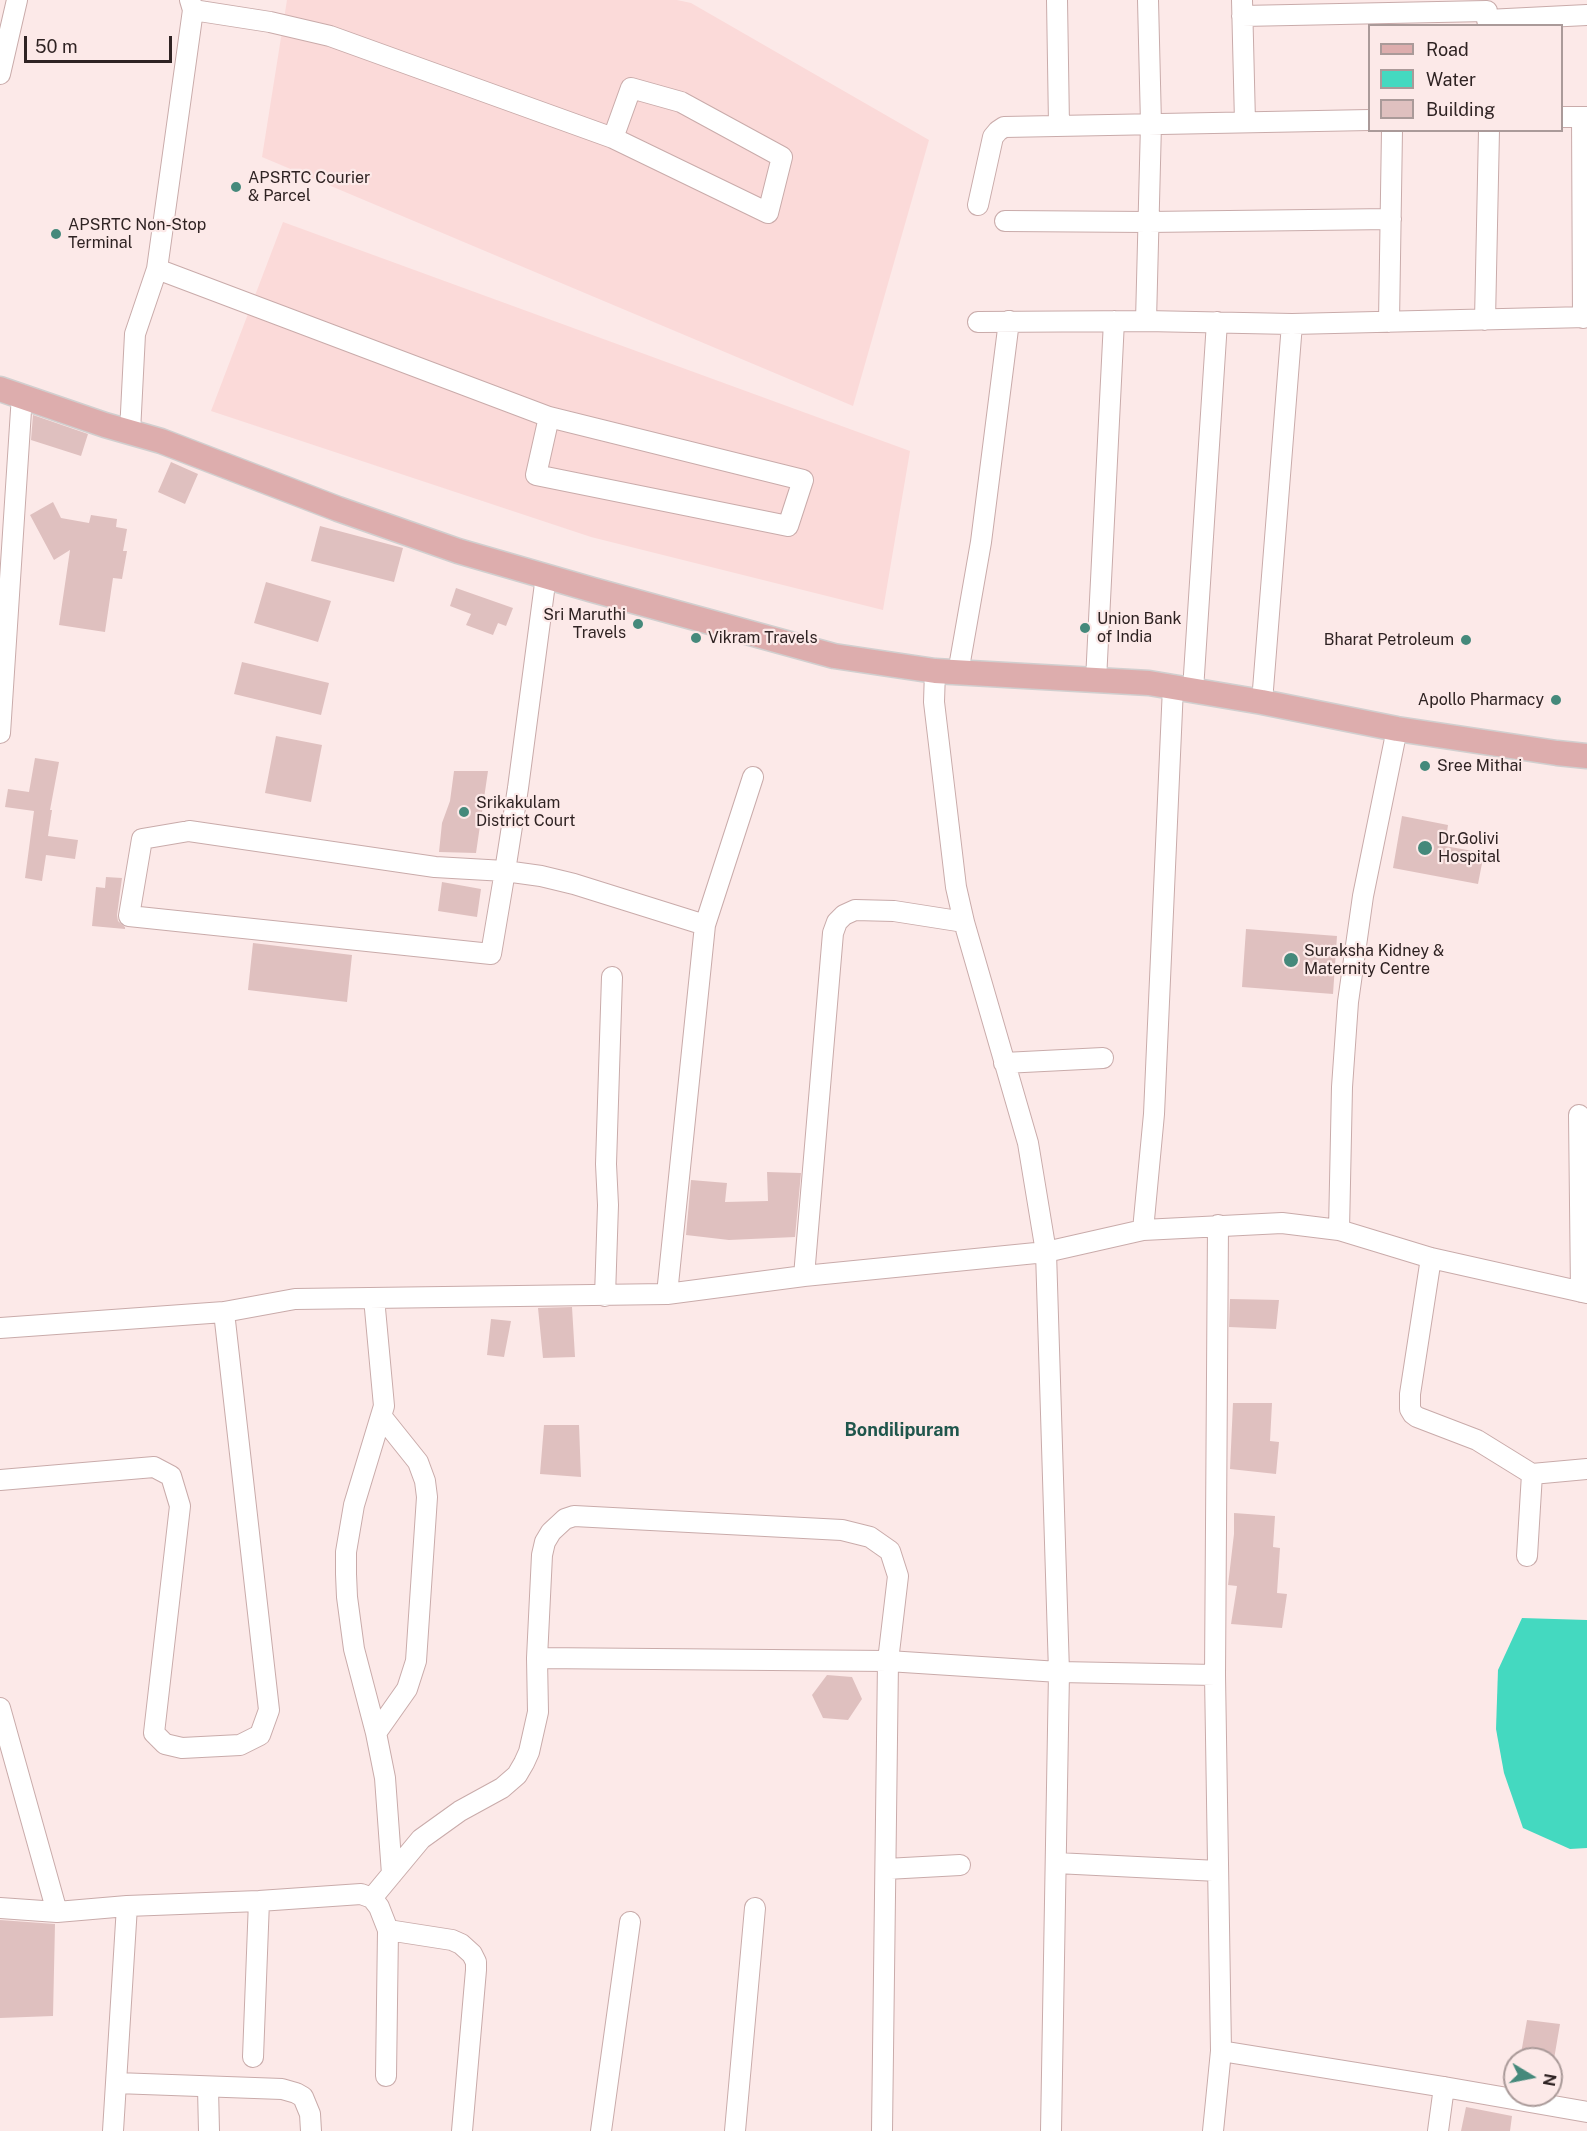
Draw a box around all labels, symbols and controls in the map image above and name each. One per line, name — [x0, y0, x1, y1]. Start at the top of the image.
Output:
scale bar — [27, 24, 176, 62]
legend — [1368, 24, 1563, 132]
text: 50 m — [35, 36, 78, 57]
text: Road — [1426, 39, 1469, 60]
text: Water — [1426, 69, 1476, 90]
text: Building — [1426, 99, 1495, 120]
place label: APSRTC Courier & Parcel — [248, 168, 370, 206]
marker: APSRTC Courier & Parcel — [229, 180, 243, 194]
place label: APSRTC Non-Stop Terminal — [68, 215, 206, 253]
marker: APSRTC Non-Stop Terminal — [49, 227, 63, 241]
place label: Sri Maruthi Travels — [543, 605, 626, 643]
place label: Union Bank of India — [1097, 609, 1181, 647]
marker: Sri Maruthi Travels — [631, 617, 645, 631]
marker: Union Bank of India — [1078, 621, 1092, 635]
place label: Vikram Travels — [708, 628, 818, 648]
place label: Bharat Petroleum — [1324, 630, 1454, 650]
marker: Vikram Travels — [689, 631, 703, 645]
marker: Bharat Petroleum — [1459, 633, 1473, 647]
place label: Apollo Pharmacy — [1418, 690, 1544, 710]
marker: Apollo Pharmacy — [1549, 693, 1563, 707]
place label: Sree Mithai — [1437, 756, 1522, 776]
marker: Sree Mithai — [1418, 759, 1432, 773]
place label: Srikakulam District Court — [476, 793, 575, 831]
marker: Srikakulam District Court — [457, 805, 471, 819]
place label: Dr.Golivi Hospital — [1438, 829, 1501, 867]
marker: Dr.Golivi Hospital — [1416, 839, 1434, 857]
place label: Suraksha Kidney & Maternity Centre — [1304, 941, 1444, 979]
marker: Suraksha Kidney & Maternity Centre — [1282, 951, 1300, 969]
district label: Bondilipuram — [844, 1419, 960, 1441]
north arrow — [1503, 2047, 1563, 2107]
text: N — [1539, 2072, 1560, 2088]

